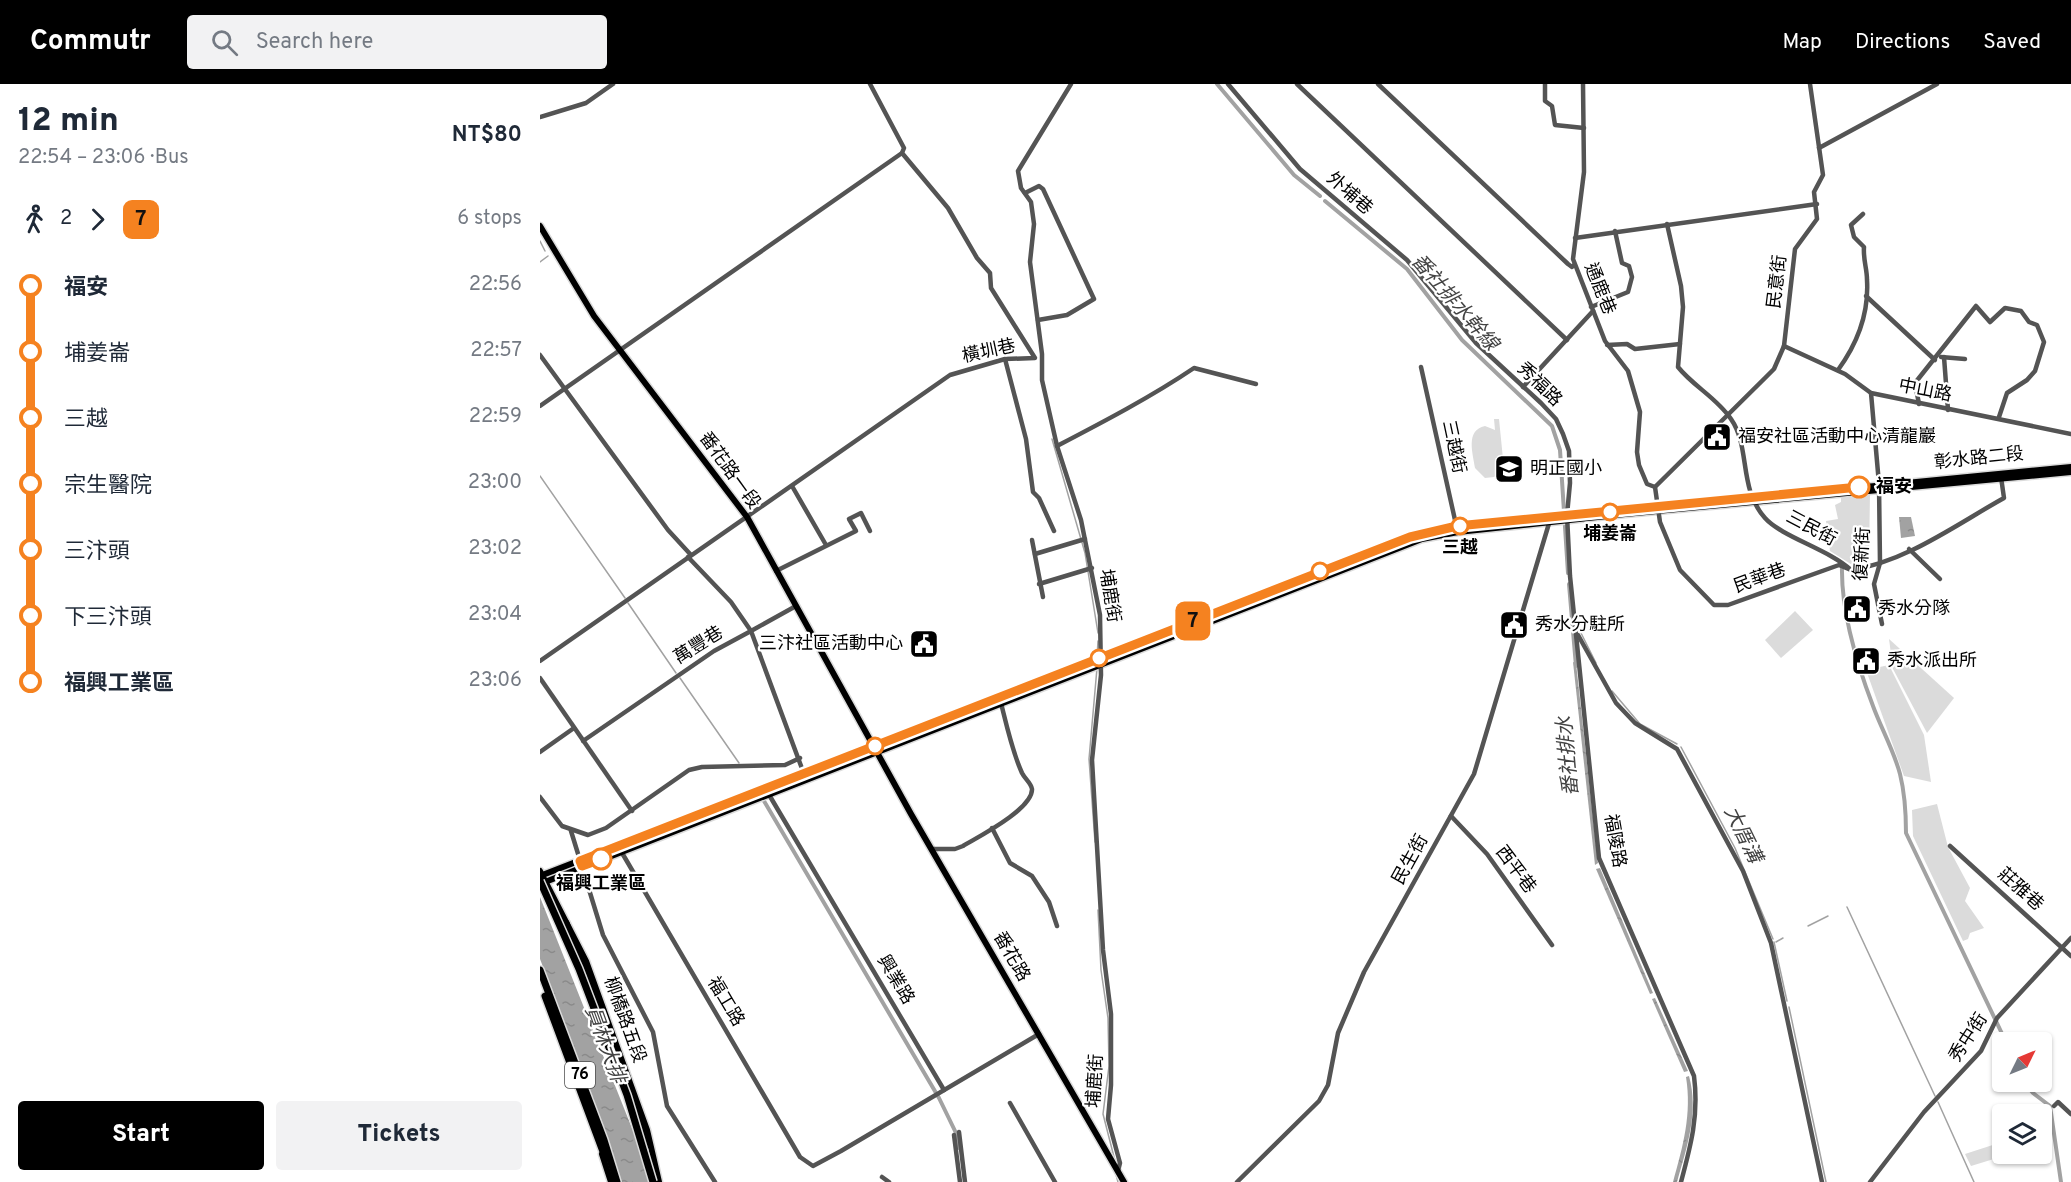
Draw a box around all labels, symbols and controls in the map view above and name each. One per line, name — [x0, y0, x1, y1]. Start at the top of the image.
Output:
search box — [187, 15, 607, 69]
text: Commutr — [30, 24, 151, 60]
icon: search — [208, 26, 241, 59]
text: Search here — [256, 29, 373, 56]
text: Map — [1782, 29, 1822, 56]
text: Directions — [1855, 29, 1950, 56]
text: Saved — [1983, 29, 2041, 56]
text: 12 min — [18, 101, 119, 143]
text: NT$80 — [452, 122, 522, 149]
text: 22:54 – 23:06 · Bus — [18, 145, 189, 171]
street label: 外埔巷 — [1321, 168, 1377, 220]
icon: walk — [18, 203, 51, 236]
icon: forward — [81, 203, 114, 236]
text: 2 — [60, 206, 72, 232]
text: 7 — [135, 206, 147, 233]
text: 6 stops — [457, 206, 522, 232]
water label: 番社排水幹線 — [1405, 249, 1504, 358]
street label: 民意街 — [1763, 254, 1793, 310]
street label: 通鹿巷 — [1578, 260, 1620, 318]
text: 22:56 — [469, 272, 522, 298]
text: 福安 — [64, 275, 108, 302]
street label: 橫圳巷 — [960, 335, 1018, 369]
text: 22:57 — [470, 338, 522, 364]
text: 埔姜崙 — [64, 341, 130, 368]
street label: 秀福路 — [1512, 358, 1566, 412]
street label: 中山路 — [1896, 375, 1954, 407]
text: 22:59 — [469, 404, 522, 430]
text: 三越 — [64, 407, 108, 434]
street label: 三越街 — [1436, 418, 1470, 476]
public building icon: 福安社區活動中心清龍巖 — [1701, 421, 1733, 453]
place label: 福安社區活動中心清龍巖 — [1738, 426, 1936, 449]
street label: 番花路一段 — [693, 428, 765, 514]
street label: 彰水路二段 — [1933, 443, 2025, 475]
school or university icon: 明正國小 — [1493, 453, 1525, 485]
place label: 明正國小 — [1530, 458, 1602, 481]
text: 23:00 — [468, 470, 522, 496]
text: 宗生醫院 — [64, 473, 152, 500]
marker: 福安 — [1848, 476, 1870, 498]
place label: 福安 — [1876, 476, 1912, 499]
marker: 埔姜崙 — [1601, 503, 1619, 521]
street label: 三民街 — [1782, 506, 1840, 552]
marker: 三越 — [1451, 517, 1469, 535]
place label: 埔姜崙 — [1583, 523, 1637, 546]
street label: 復新街 — [1850, 526, 1876, 582]
text: 23:02 — [468, 536, 522, 562]
place label: 三越 — [1442, 537, 1478, 560]
text: 三汴頭 — [64, 539, 130, 566]
street label: 民華巷 — [1731, 559, 1789, 599]
unlabelled marker — [1311, 562, 1329, 580]
street label: 埔鹿街 — [1093, 568, 1125, 624]
public building icon: 秀水分隊 — [1841, 593, 1873, 625]
place label: 秀水分隊 — [1878, 598, 1950, 621]
text: 23:04 — [468, 602, 522, 628]
line badge: 7 — [1174, 602, 1212, 640]
text: 下三汴頭 — [64, 605, 152, 632]
text: 7 — [1187, 608, 1199, 635]
public building icon: 秀水分駐所 — [1498, 609, 1530, 641]
place label: 秀水分駐所 — [1535, 614, 1625, 637]
street label: 萬豐巷 — [670, 622, 728, 670]
public building icon: 三汴社區活動中心 — [908, 628, 940, 660]
place label: 三汴社區活動中心 — [759, 633, 903, 656]
public building icon: 秀水派出所 — [1850, 645, 1882, 677]
unlabelled marker — [1090, 649, 1108, 667]
place label: 秀水派出所 — [1887, 650, 1977, 673]
text: 23:06 — [468, 668, 522, 694]
text: 福興工業區 — [64, 671, 174, 698]
water label: 番社排水 — [1552, 714, 1585, 797]
unlabelled marker — [866, 737, 884, 755]
water label: 大厝溝 — [1717, 802, 1768, 870]
street label: 福陵路 — [1598, 812, 1630, 870]
street label: 民生街 — [1388, 831, 1434, 889]
street label: 西平巷 — [1490, 842, 1540, 898]
marker: 福興工業區 — [590, 848, 612, 870]
street label: 莊雅巷 — [1992, 863, 2048, 917]
place label: 福興工業區 — [556, 873, 646, 896]
street label: 番花路 — [988, 928, 1034, 986]
street label: 興業路 — [871, 951, 919, 1009]
street label: 福工路 — [701, 973, 749, 1031]
street label: 柳橋路五段 — [598, 974, 650, 1066]
water label: 員林大排 — [578, 1003, 631, 1090]
street label: 秀中街 — [1945, 1009, 1993, 1067]
north arrow — [1992, 1032, 2052, 1092]
map controls — [1992, 1032, 2052, 1164]
street label: 埔鹿街 — [1083, 1053, 1109, 1109]
road number: 76 — [565, 1062, 595, 1088]
button: Start — [18, 1101, 264, 1170]
button: Tickets — [276, 1101, 522, 1170]
button: layers — [1992, 1104, 2052, 1164]

